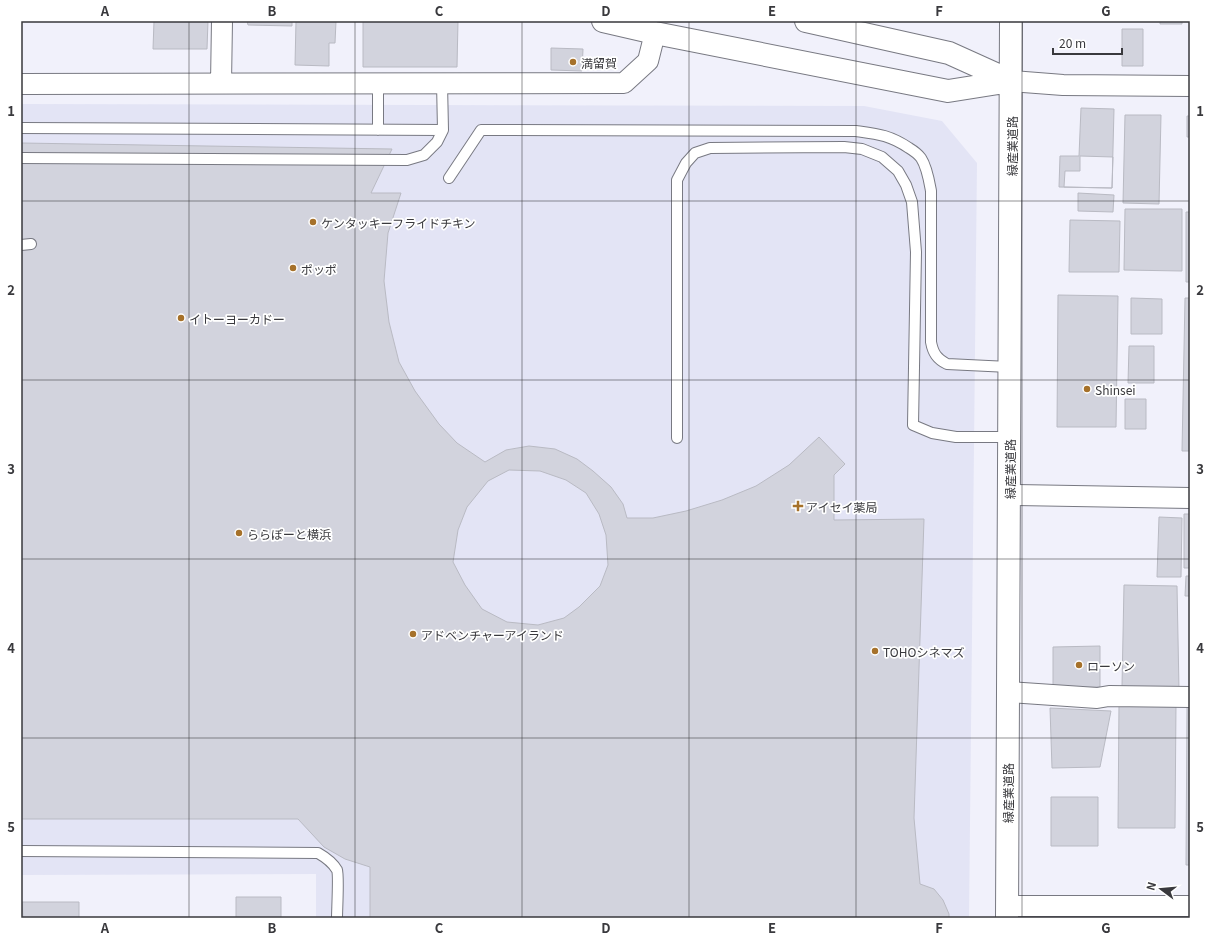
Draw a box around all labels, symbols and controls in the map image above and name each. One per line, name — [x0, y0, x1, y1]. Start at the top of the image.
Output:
text: A — [100, 1, 110, 20]
text: B — [268, 1, 277, 20]
text: C — [435, 1, 444, 20]
text: D — [601, 1, 611, 20]
text: E — [768, 1, 776, 20]
text: F — [935, 1, 943, 20]
text: G — [1101, 1, 1111, 20]
scale bar — [1053, 30, 1122, 56]
text: 20 m — [1059, 34, 1086, 51]
place label: 満留賀 — [581, 54, 617, 71]
marker: 満留賀 — [568, 57, 578, 67]
text: 1 — [7, 101, 15, 120]
text: 1 — [1196, 101, 1204, 120]
street label: 緑産業道路 — [1003, 116, 1020, 176]
place label: ケンタッキーフライドチキン — [321, 214, 476, 231]
marker: ケンタッキーフライドチキン — [308, 217, 318, 227]
place label: ポッポ — [301, 260, 337, 277]
marker: ポッポ — [288, 263, 298, 273]
text: 2 — [7, 280, 15, 299]
text: 2 — [1196, 280, 1204, 299]
place label: イトーヨーカドー — [189, 310, 285, 327]
marker: イトーヨーカドー — [176, 313, 186, 323]
place label: Shinsei — [1095, 381, 1136, 398]
marker: Shinsei — [1082, 384, 1092, 394]
street label: 緑産業道路 — [1001, 439, 1018, 499]
text: 3 — [7, 459, 15, 478]
text: 3 — [1196, 459, 1204, 478]
place label: アイセイ薬局 — [806, 498, 877, 515]
marker: アイセイ薬局 — [793, 501, 803, 511]
place label: ららぽーと横浜 — [247, 525, 331, 542]
marker: ららぽーと横浜 — [234, 528, 244, 538]
place label: アドベンチャーアイランド — [421, 626, 564, 643]
marker: アドベンチャーアイランド — [408, 629, 418, 639]
text: 4 — [7, 638, 15, 657]
text: 4 — [1196, 638, 1204, 657]
place label: TOHOシネマズ — [883, 643, 964, 660]
marker: TOHOシネマズ — [870, 646, 880, 656]
place label: ローソン — [1087, 657, 1135, 674]
marker: ローソン — [1074, 660, 1084, 670]
street label: 緑産業道路 — [999, 763, 1016, 823]
text: 5 — [7, 817, 15, 836]
text: 5 — [1196, 817, 1204, 836]
north arrow — [1141, 869, 1181, 909]
text: N — [1142, 880, 1159, 892]
text: A — [100, 918, 110, 937]
text: B — [268, 918, 277, 937]
text: C — [435, 918, 444, 937]
text: D — [601, 918, 611, 937]
text: E — [768, 918, 776, 937]
text: F — [935, 918, 943, 937]
text: G — [1101, 918, 1111, 937]

